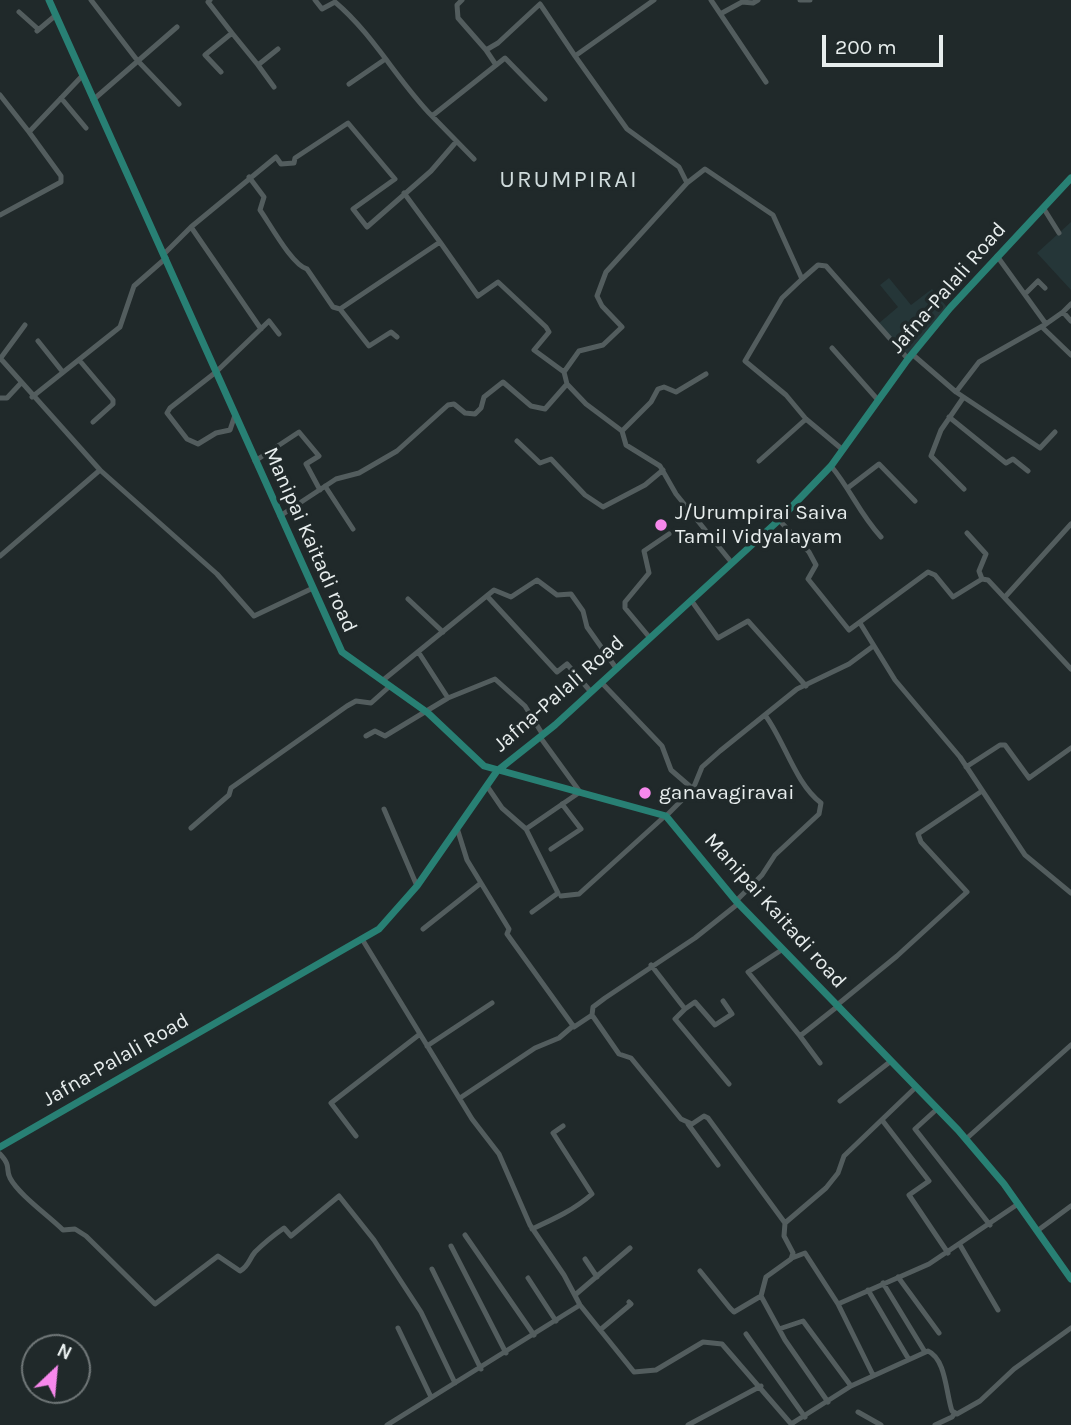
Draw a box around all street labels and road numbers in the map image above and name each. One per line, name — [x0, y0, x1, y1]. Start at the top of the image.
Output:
street label: Jafna-Palali Road — [884, 218, 1012, 358]
street label: Manipai Kaitadi road — [258, 443, 362, 637]
street label: Jafna-Palali Road — [489, 630, 629, 758]
street label: Manipai Kaitadi road — [699, 828, 851, 994]
street label: Jafna-Palali Road — [38, 1008, 194, 1112]

